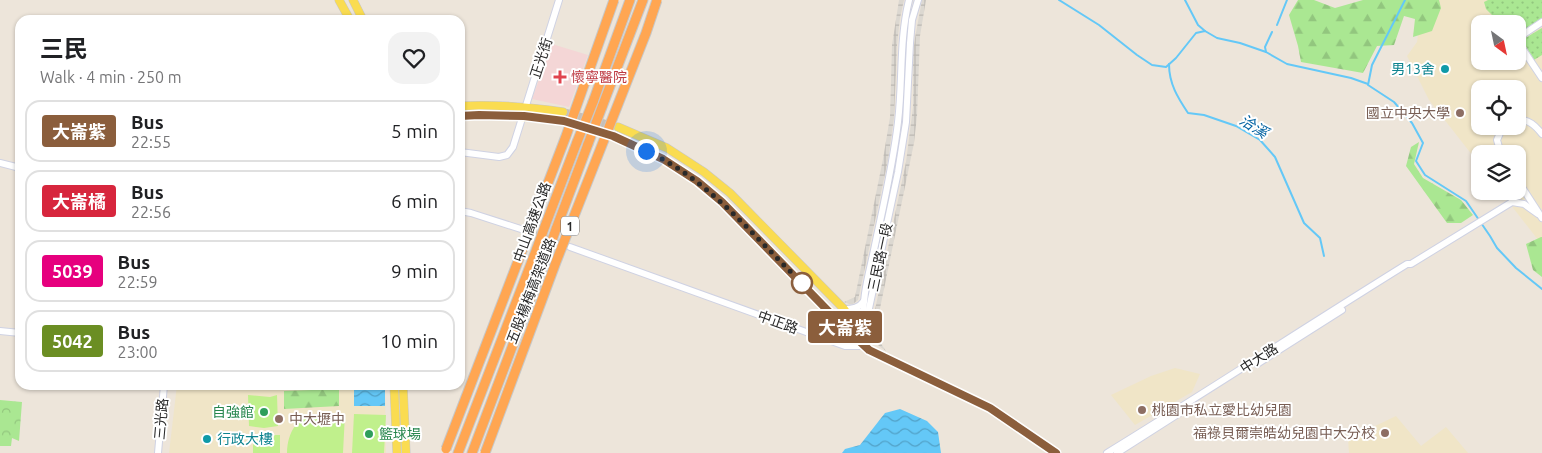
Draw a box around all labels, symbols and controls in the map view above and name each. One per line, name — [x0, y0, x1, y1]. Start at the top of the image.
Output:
north arrow — [1471, 15, 1526, 70]
map controls — [1471, 15, 1526, 200]
button: heart — [388, 32, 440, 84]
text: 三民 — [40, 35, 88, 62]
street label: 正光街 — [527, 36, 555, 80]
place label: 男13舍 — [1391, 61, 1435, 77]
marker: 男13舍 — [1439, 63, 1451, 75]
text: Walk · 4 min · 250 m — [40, 68, 182, 86]
place label: 懷寧醫院 — [571, 69, 627, 85]
marker: 懷寧醫院 — [553, 70, 567, 84]
button: locate — [1471, 80, 1526, 135]
place label: 國立中央大學 — [1366, 105, 1450, 121]
marker: 國立中央大學 — [1454, 107, 1466, 119]
text: Bus — [131, 111, 164, 133]
water label: 洽溪 — [1237, 111, 1273, 142]
text: 5 min — [391, 120, 438, 142]
text: 大崙紫 — [52, 121, 106, 141]
text: 22:55 — [131, 133, 171, 151]
your location — [634, 139, 659, 164]
button: layers — [1471, 145, 1526, 200]
street label: 中山高速公路 — [510, 180, 554, 264]
text: Bus — [131, 181, 164, 203]
text: 6 min — [391, 190, 438, 212]
text: 大崙橘 — [52, 191, 106, 211]
text: 22:56 — [131, 203, 171, 221]
road number: 1 — [561, 217, 579, 236]
street label: 三民路一段 — [865, 221, 895, 293]
street label: 五股楊梅高架道路 — [503, 236, 559, 346]
text: Bus — [118, 251, 150, 273]
text: 9 min — [391, 260, 438, 282]
text: 5039 — [52, 261, 93, 281]
unlabelled marker — [791, 272, 813, 294]
text: 22:59 — [118, 273, 158, 291]
street label: 中正路 — [756, 307, 800, 337]
line badge: 大崙紫 — [816, 311, 874, 343]
text: 大崙紫 — [818, 317, 872, 337]
text: Bus — [118, 321, 150, 343]
text: 10 min — [380, 330, 438, 352]
text: 5042 — [52, 331, 93, 351]
street label: 中大路 — [1237, 340, 1281, 376]
text: 23:00 — [118, 343, 158, 361]
street label: 三光路 — [151, 397, 171, 441]
place label: 桃園市私立愛比幼兒園 — [1152, 402, 1292, 418]
place label: 自強館 — [212, 404, 254, 420]
marker: 桃園市私立愛比幼兒園 — [1136, 404, 1148, 416]
marker: 自強館 — [258, 406, 270, 418]
place label: 中大壢中 — [289, 411, 345, 427]
marker: 中大壢中 — [273, 413, 285, 425]
place label: 福祿貝爾崇皓幼兒園中大分校 — [1193, 425, 1375, 441]
place label: 籃球場 — [379, 426, 421, 442]
marker: 福祿貝爾崇皓幼兒園中大分校 — [1379, 427, 1391, 439]
marker: 籃球場 — [363, 428, 375, 440]
place label: 行政大樓 — [217, 431, 273, 447]
marker: 行政大樓 — [201, 433, 213, 445]

